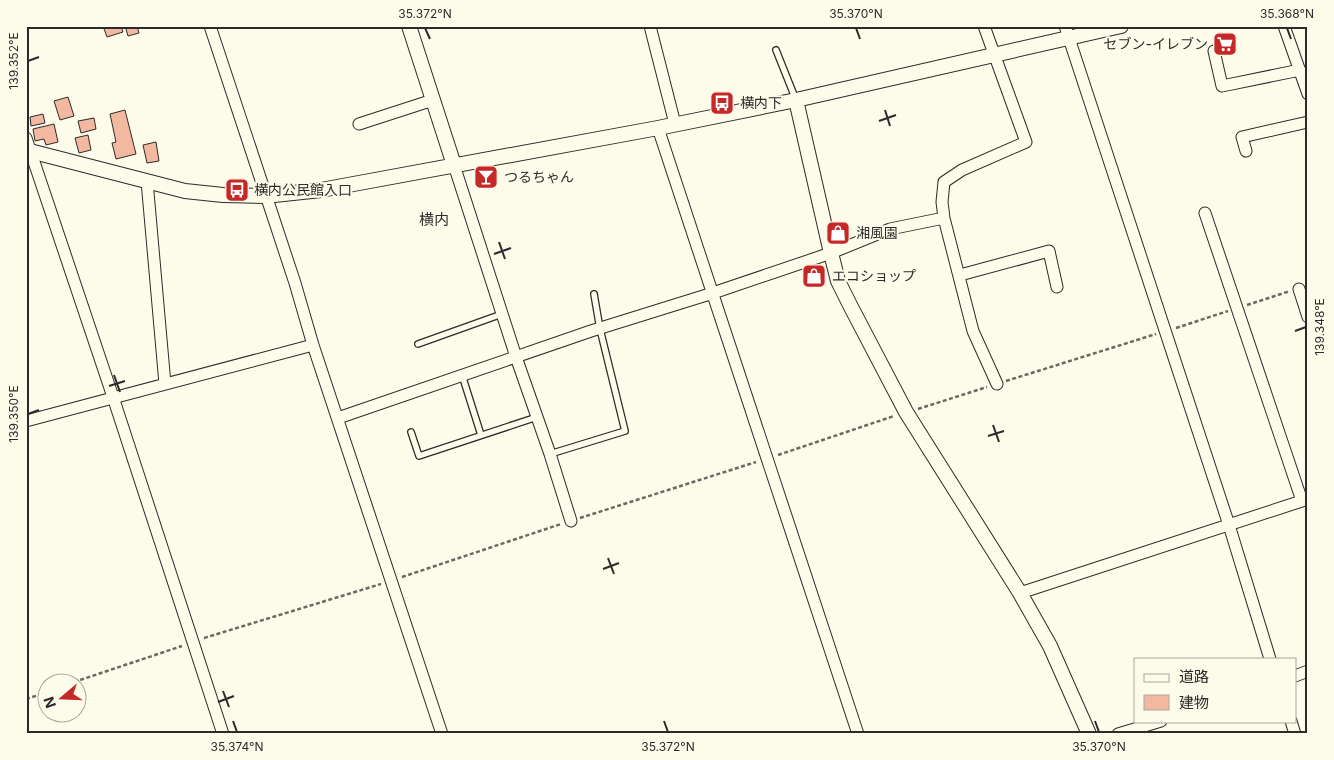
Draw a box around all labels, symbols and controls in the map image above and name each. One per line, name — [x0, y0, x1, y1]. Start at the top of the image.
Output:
text: 35.372°N — [398, 6, 452, 21]
text: 35.370°N — [829, 6, 883, 21]
text: 35.368°N — [1260, 6, 1314, 21]
supermarket icon: セブン-イレブン — [1212, 31, 1238, 57]
text: 139.352°E — [6, 32, 21, 90]
place label: セブン-イレブン — [1104, 35, 1208, 52]
bus stop icon: 横内下 — [709, 90, 735, 116]
place label: 横内下 — [740, 94, 782, 111]
bar icon: つるちゃん — [473, 164, 499, 190]
place label: つるちゃん — [504, 168, 574, 185]
bus stop icon: 横内公民館入口 — [224, 177, 250, 203]
place label: 横内公民館入口 — [254, 181, 352, 198]
district label: 横内 — [419, 210, 449, 229]
shop icon: 湘風園 — [825, 220, 851, 246]
place label: 湘風園 — [856, 224, 898, 241]
shop icon: エコショップ — [801, 263, 827, 289]
place label: エコショップ — [832, 267, 916, 284]
text: 139.348°E — [1312, 298, 1327, 356]
text: 139.350°E — [6, 385, 21, 443]
legend — [1134, 658, 1296, 722]
text: 道路 — [1179, 667, 1209, 686]
north arrow — [38, 672, 88, 722]
text: 建物 — [1179, 693, 1209, 712]
text: N — [39, 695, 59, 710]
text: 35.374°N — [210, 739, 264, 754]
text: 35.372°N — [641, 739, 695, 754]
text: 35.370°N — [1072, 739, 1126, 754]

